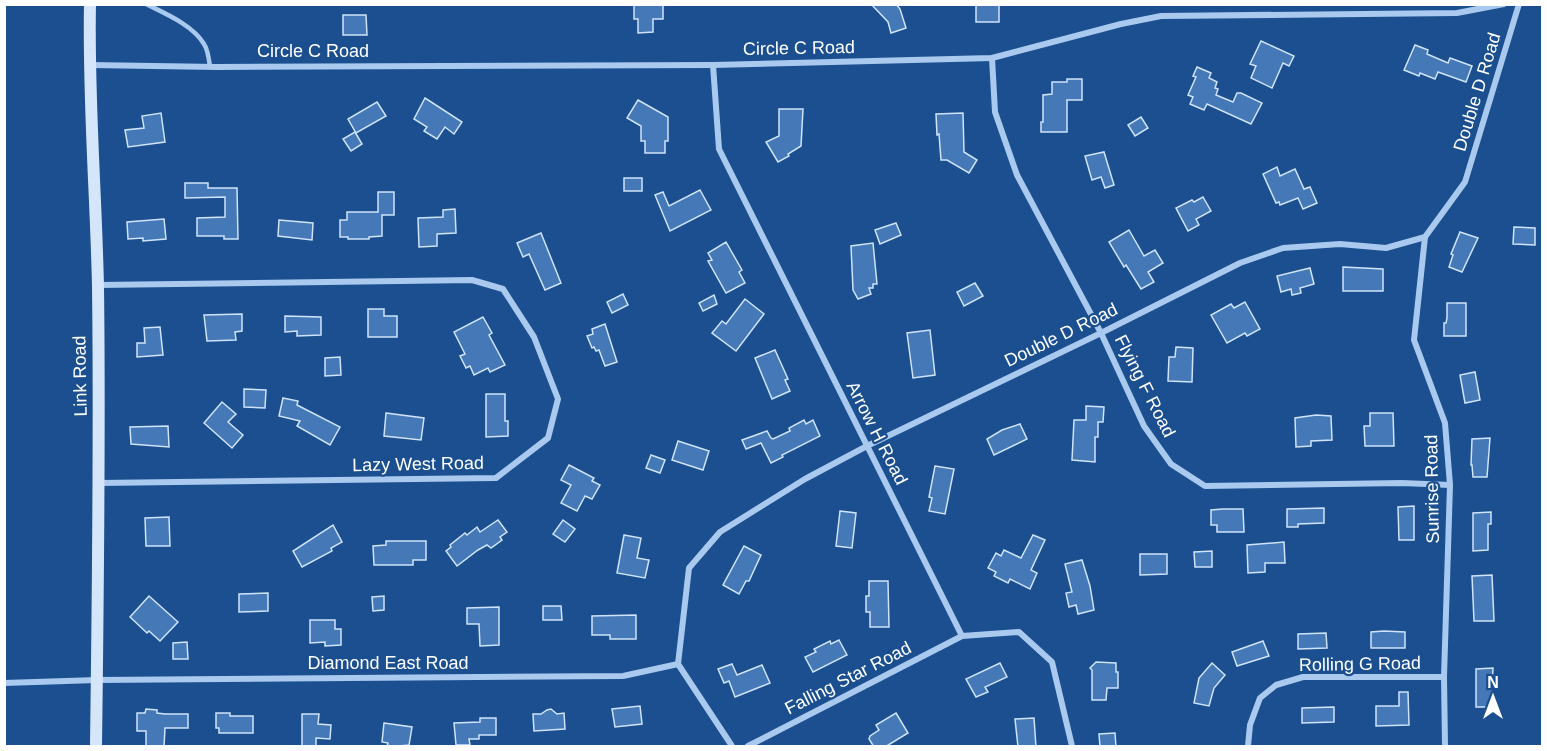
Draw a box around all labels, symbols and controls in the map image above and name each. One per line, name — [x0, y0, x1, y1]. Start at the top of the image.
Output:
street label: Double D Road — [1449, 30, 1505, 154]
street label: Circle C Road — [743, 37, 855, 59]
street label: Circle C Road — [257, 41, 369, 61]
street label: Double D Road — [1001, 299, 1121, 371]
street label: Flying F Road — [1111, 332, 1179, 440]
street label: Link Road — [69, 335, 91, 417]
street label: Arrow H Road — [842, 378, 912, 488]
street label: Sunrise Road — [1421, 434, 1443, 544]
street label: Lazy West Road — [352, 453, 484, 475]
street label: Falling Star Road — [782, 638, 914, 718]
street label: Diamond East Road — [307, 653, 469, 673]
street label: Rolling G Road — [1299, 653, 1421, 675]
north arrow — [1463, 667, 1523, 727]
text: N — [1487, 674, 1499, 691]

